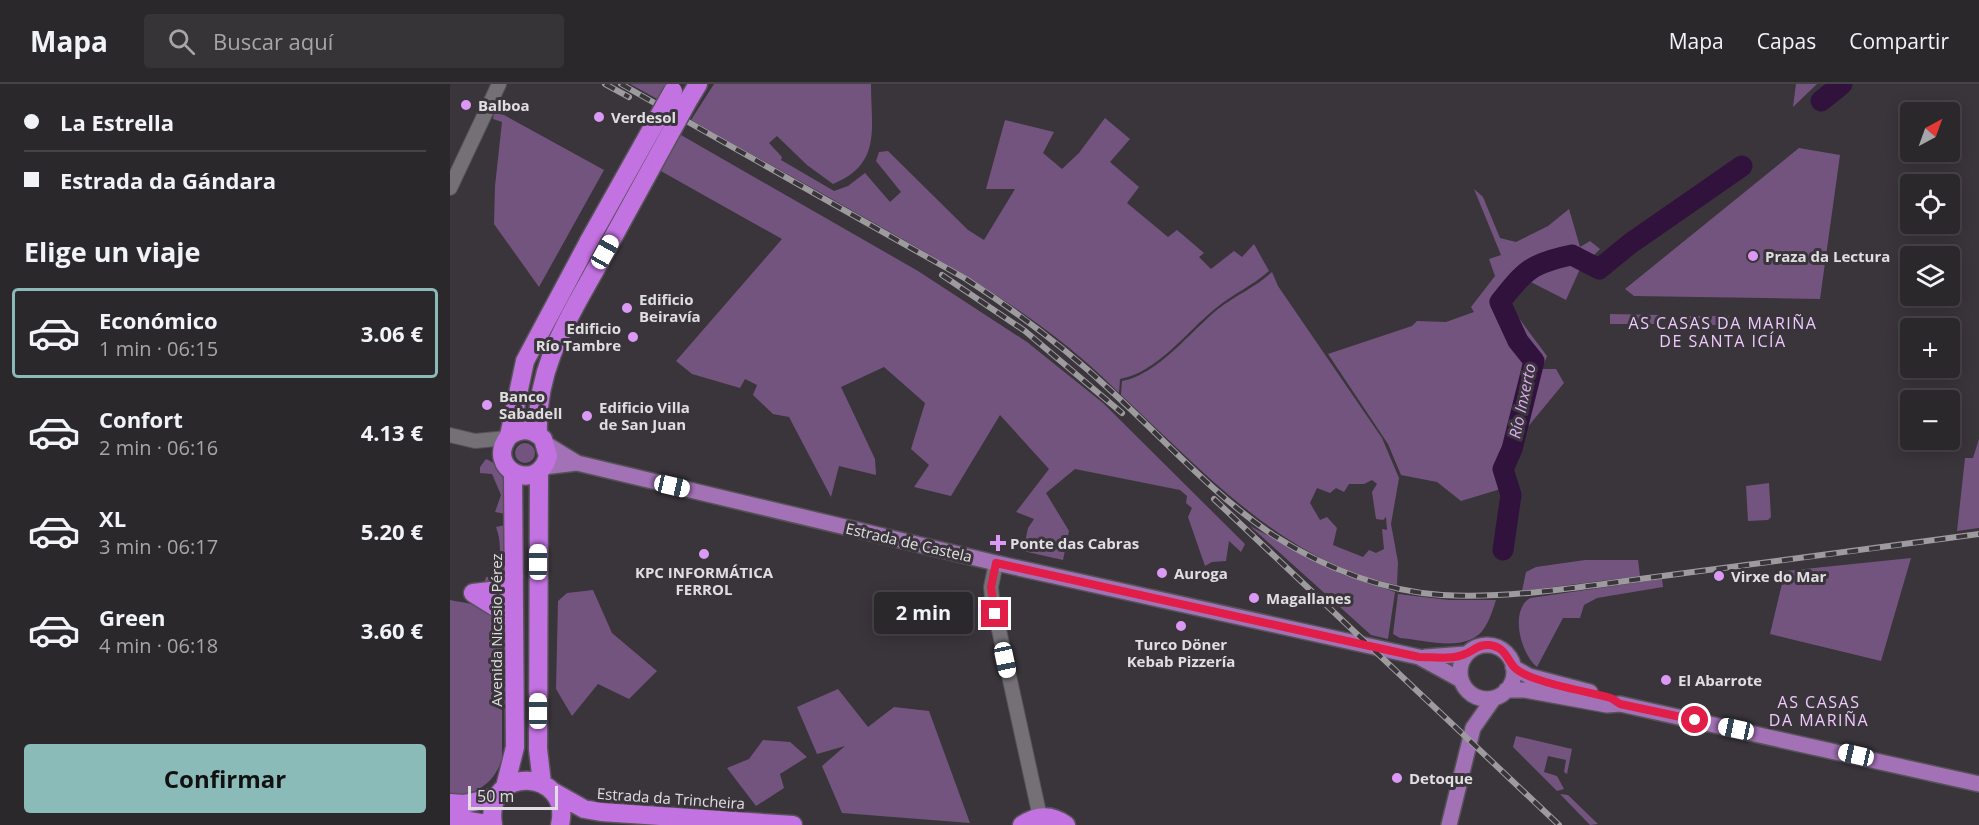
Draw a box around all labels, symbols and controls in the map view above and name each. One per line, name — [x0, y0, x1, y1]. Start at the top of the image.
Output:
search box — [144, 14, 564, 68]
text: Mapa — [30, 22, 108, 60]
icon: search — [165, 25, 198, 58]
text: Buscar aquí — [213, 26, 333, 56]
text: Mapa — [1669, 27, 1724, 55]
text: Capas — [1757, 27, 1816, 55]
text: Compartir — [1849, 27, 1949, 55]
place label: Balboa — [478, 95, 530, 115]
marker: Balboa — [459, 98, 473, 112]
north arrow — [1900, 102, 1960, 162]
map controls — [1900, 102, 1960, 450]
text: La Estrella — [60, 107, 174, 137]
place label: Verdesol — [611, 107, 676, 127]
marker: Verdesol — [592, 110, 606, 124]
text: Estrada da Gándara — [60, 165, 276, 195]
button: locate — [1900, 174, 1960, 234]
car — [588, 232, 622, 272]
text: Elige un viaje — [24, 233, 200, 270]
place label: Praza da Lectura — [1765, 246, 1890, 266]
button: layers — [1900, 246, 1960, 306]
marker: Praza da Lectura — [1746, 249, 1760, 263]
place label: Edificio Beiravía — [639, 289, 701, 326]
marker: Edificio Beiravía — [620, 301, 634, 315]
text: Económico — [99, 305, 218, 335]
icon: car — [27, 306, 81, 360]
district label: AS CASAS DA MARIÑA DE SANTA ICÍA — [1629, 312, 1817, 352]
text: 3.06 € — [361, 318, 423, 348]
place label: Edificio Río Tambre — [536, 318, 621, 355]
button: + — [1900, 318, 1960, 378]
marker: Edificio Río Tambre — [626, 330, 640, 344]
text: 1 min · 06:15 — [99, 335, 218, 362]
water label: Río Inxerto — [1503, 361, 1541, 441]
place label: Banco Sabadell — [499, 386, 562, 423]
button: − — [1900, 390, 1960, 450]
place label: Edificio Villa de San Juan — [599, 397, 690, 434]
marker: Banco Sabadell — [480, 398, 494, 412]
text: Confort — [99, 404, 183, 434]
icon: car — [27, 405, 81, 459]
marker: Edificio Villa de San Juan — [580, 409, 594, 423]
text: 4.13 € — [361, 417, 423, 447]
text: 2 min · 06:16 — [99, 434, 218, 461]
car — [652, 473, 692, 499]
text: XL — [99, 503, 126, 533]
icon: car — [27, 504, 81, 558]
text: 5.20 € — [361, 516, 423, 546]
street label: Estrada de Castela — [844, 518, 974, 566]
text: 3 min · 06:17 — [99, 533, 218, 560]
place label: Ponte das Cabras — [1010, 533, 1139, 553]
marker: Ponte das Cabras — [991, 536, 1005, 550]
car — [529, 544, 547, 580]
marker: KPC INFORMÁTICA FERROL — [697, 547, 711, 561]
street label: Avenida Nicasio Pérez — [486, 553, 506, 707]
place label: KPC INFORMÁTICA FERROL — [635, 562, 774, 599]
place label: Auroga — [1174, 563, 1228, 583]
marker: Auroga — [1155, 566, 1169, 580]
place label: Virxe do Mar — [1731, 566, 1826, 586]
marker: Virxe do Mar — [1712, 569, 1726, 583]
place label: Magallanes — [1266, 588, 1351, 608]
marker: Magallanes — [1247, 591, 1261, 605]
callout: 2 min — [875, 593, 974, 635]
text: 2 min — [896, 599, 951, 626]
route end — [981, 600, 1008, 627]
text: Green — [99, 602, 165, 632]
icon: car — [27, 603, 81, 657]
text: 3.60 € — [361, 615, 423, 645]
marker: Turco Döner Kebab Pizzería — [1174, 619, 1188, 633]
text: 4 min · 06:18 — [99, 632, 218, 659]
place label: Turco Döner Kebab Pizzería — [1127, 634, 1235, 671]
car — [992, 641, 1018, 679]
place label: El Abarrote — [1678, 670, 1762, 690]
marker: El Abarrote — [1659, 673, 1673, 687]
district label: AS CASAS DA MARIÑA — [1769, 691, 1869, 731]
car — [529, 693, 547, 729]
route start — [1681, 706, 1708, 733]
car — [1717, 716, 1755, 742]
car — [1836, 742, 1876, 768]
button: Confirmar — [24, 744, 426, 813]
place label: Detoque — [1409, 768, 1473, 788]
marker: Detoque — [1390, 771, 1404, 785]
scale bar — [468, 783, 558, 810]
street label: Estrada da Trincheira — [596, 783, 746, 813]
text: 50 m — [477, 785, 514, 807]

